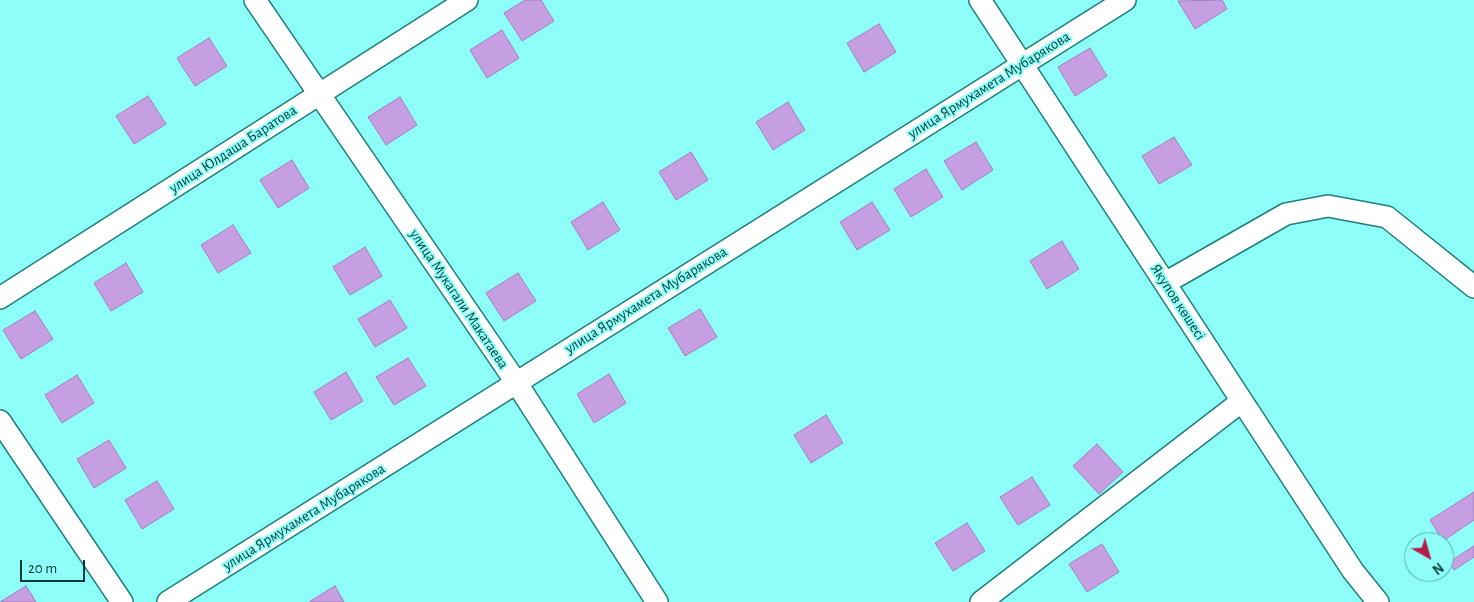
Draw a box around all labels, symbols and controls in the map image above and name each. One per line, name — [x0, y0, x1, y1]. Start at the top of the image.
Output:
street label: улица Ярмухамета Мубарякова — [905, 28, 1073, 142]
street label: улица Юлдаша Баратова — [166, 101, 300, 197]
street label: улица Мукагали Макатаева — [406, 226, 512, 372]
street label: улица Ярмухамета Мубарякова — [562, 243, 730, 357]
street label: Якупов көшесі — [1147, 261, 1209, 343]
street label: улица Ярмухамета Мубарякова — [220, 460, 388, 574]
north arrow — [1404, 532, 1454, 582]
scale bar — [22, 550, 88, 582]
text: N — [1429, 560, 1446, 577]
text: 20 m — [28, 561, 57, 576]

